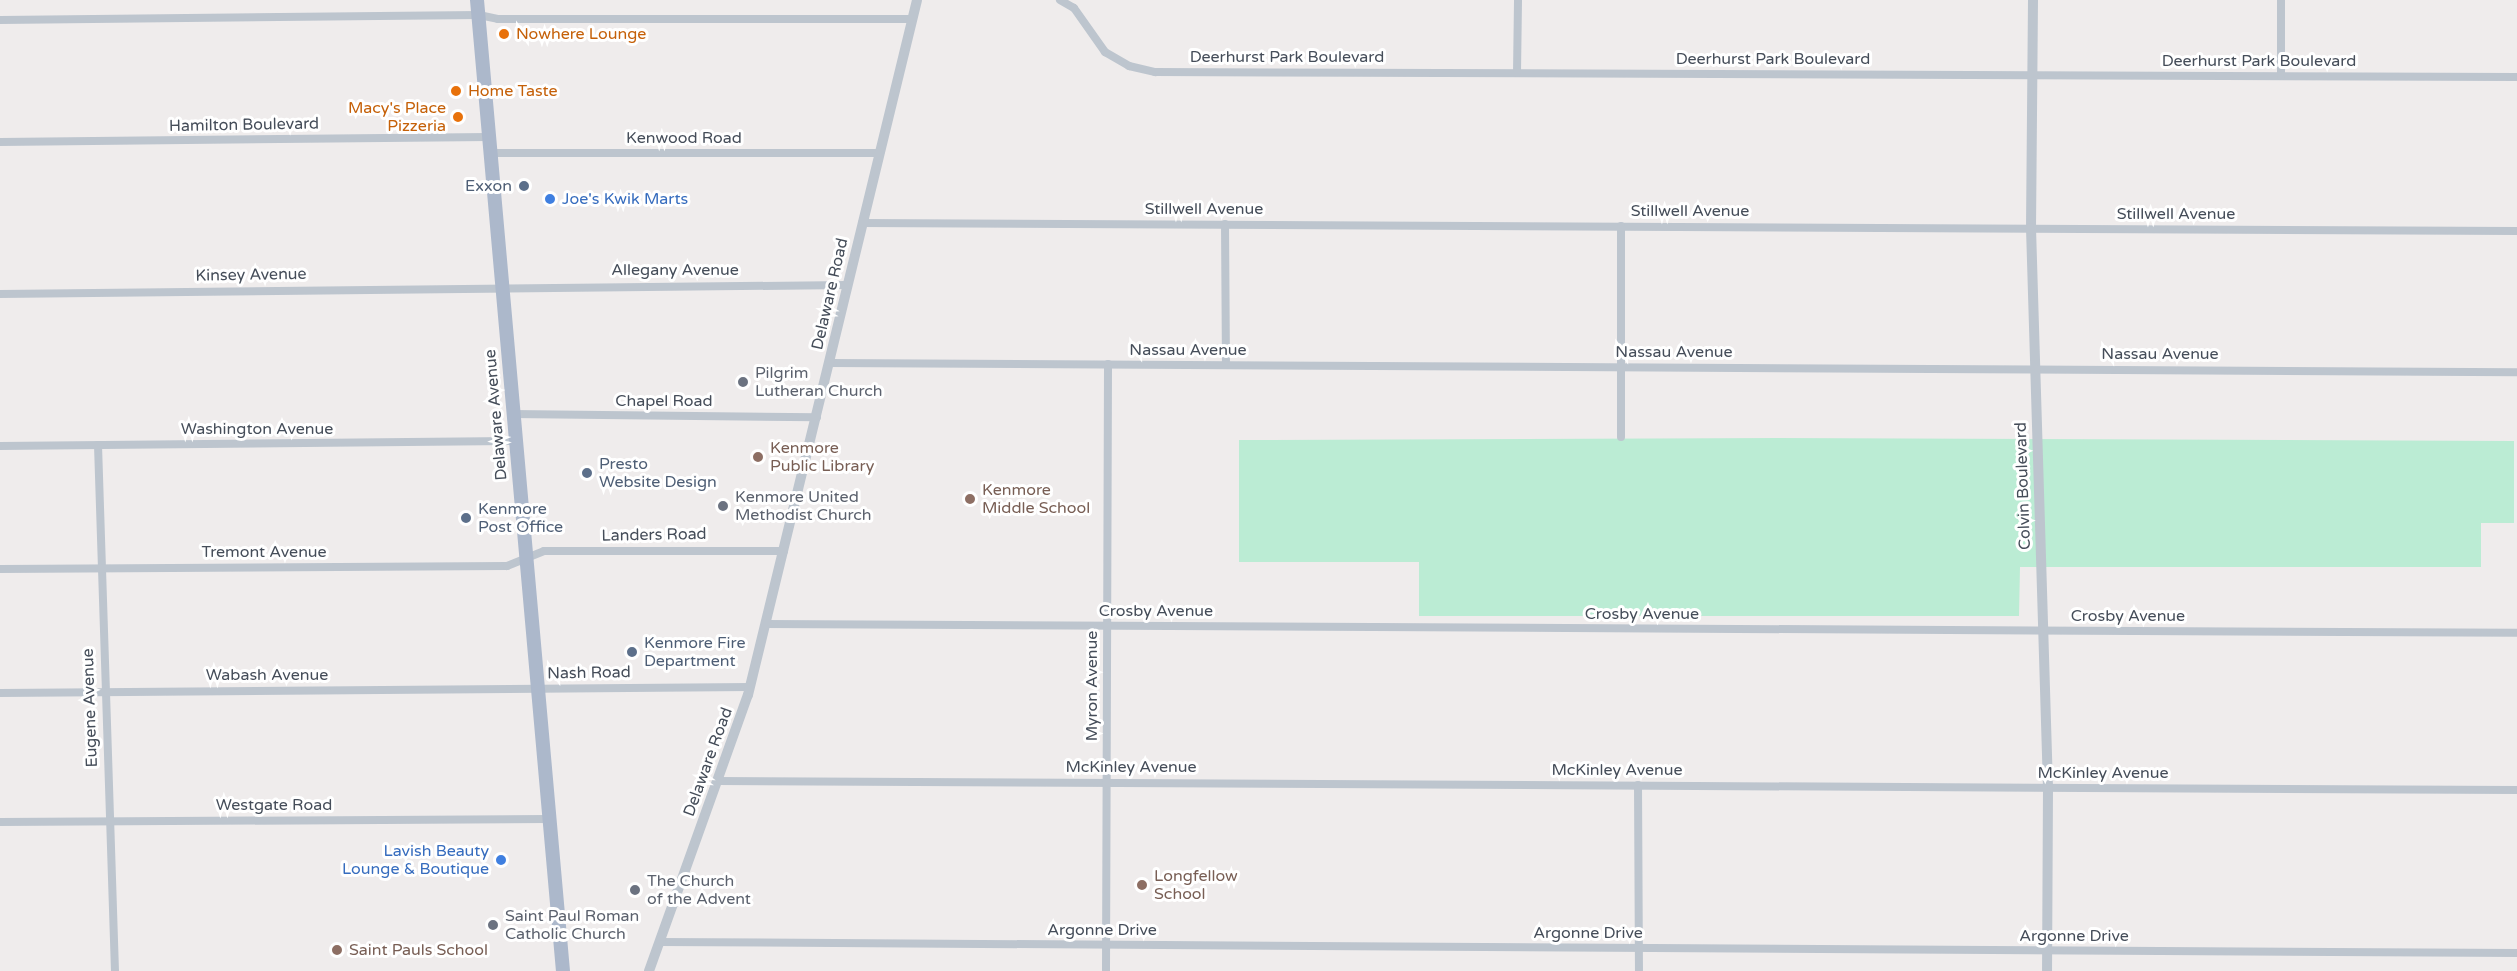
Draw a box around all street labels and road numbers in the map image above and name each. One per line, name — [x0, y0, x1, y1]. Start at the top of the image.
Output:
street label: Deerhurst Park Boulevard — [1190, 47, 1384, 67]
street label: Deerhurst Park Boulevard — [1676, 49, 1870, 69]
street label: Deerhurst Park Boulevard — [2162, 51, 2356, 71]
street label: Hamilton Boulevard — [169, 114, 319, 136]
street label: Kenwood Road — [626, 128, 742, 148]
street label: Stillwell Avenue — [1145, 199, 1263, 219]
street label: Stillwell Avenue — [1631, 201, 1749, 221]
street label: Stillwell Avenue — [2117, 204, 2235, 224]
street label: Delaware Road — [808, 236, 852, 352]
street label: Allegany Avenue — [611, 260, 739, 280]
street label: Kinsey Avenue — [195, 264, 307, 286]
street label: Nassau Avenue — [1129, 340, 1247, 360]
street label: Nassau Avenue — [1615, 342, 1733, 362]
street label: Nassau Avenue — [2101, 344, 2219, 364]
street label: Delaware Avenue — [481, 349, 511, 481]
street label: Chapel Road — [615, 391, 713, 411]
street label: Washington Avenue — [181, 419, 333, 439]
street label: Colvin Boulevard — [2011, 422, 2035, 550]
street label: Landers Road — [601, 524, 707, 546]
street label: Tremont Avenue — [201, 542, 327, 562]
street label: Crosby Avenue — [1099, 601, 1213, 621]
street label: Crosby Avenue — [1585, 604, 1699, 624]
street label: Crosby Avenue — [2071, 606, 2185, 626]
street label: Myron Avenue — [1082, 631, 1102, 741]
street label: Eugene Avenue — [78, 648, 102, 768]
street label: Nash Road — [547, 663, 631, 683]
street label: Wabash Avenue — [206, 665, 328, 685]
street label: Delaware Road — [679, 705, 737, 819]
street label: McKinley Avenue — [1065, 757, 1197, 777]
street label: McKinley Avenue — [1551, 760, 1683, 780]
street label: McKinley Avenue — [2037, 763, 2169, 783]
street label: Westgate Road — [216, 795, 332, 815]
street label: Argonne Drive — [1047, 920, 1157, 940]
street label: Argonne Drive — [1533, 923, 1643, 943]
street label: Argonne Drive — [2019, 926, 2129, 946]

